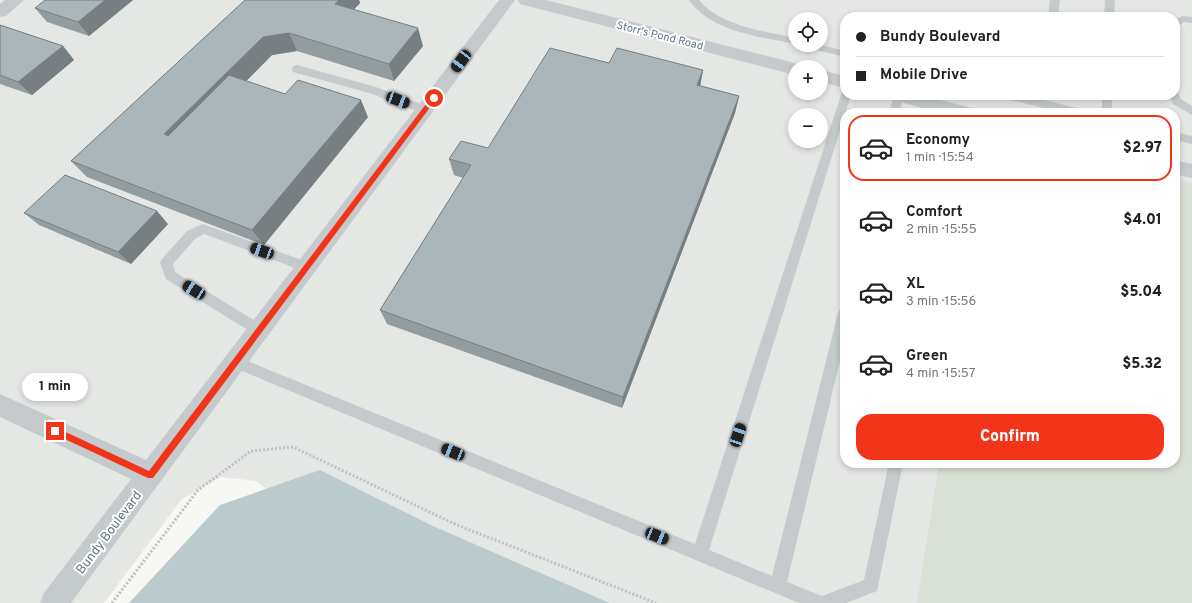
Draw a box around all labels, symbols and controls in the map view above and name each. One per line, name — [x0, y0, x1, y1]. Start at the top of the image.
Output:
map controls — [788, 12, 828, 148]
button: locate — [788, 12, 828, 52]
street label: Storr's Pond Road — [615, 18, 705, 54]
text: Bundy Boulevard — [880, 28, 1000, 47]
car — [449, 48, 473, 74]
button: + — [788, 60, 828, 100]
text: Mobile Drive — [880, 66, 968, 85]
route start — [425, 89, 443, 107]
car — [385, 90, 411, 110]
button: − — [788, 108, 828, 148]
icon: car — [858, 130, 894, 166]
text: Economy — [906, 131, 970, 150]
text: $2.97 — [1123, 139, 1162, 158]
text: 1 min · 15:54 — [906, 150, 974, 166]
icon: car — [858, 202, 894, 238]
text: Comfort — [906, 203, 963, 222]
text: $4.01 — [1123, 211, 1162, 230]
text: 2 min · 15:55 — [906, 222, 977, 238]
car — [249, 241, 275, 261]
icon: car — [858, 274, 894, 310]
text: XL — [906, 275, 924, 294]
car — [181, 279, 207, 301]
text: $5.04 — [1120, 283, 1162, 302]
text: 3 min · 15:56 — [906, 294, 976, 310]
icon: car — [858, 346, 894, 382]
text: Green — [906, 347, 948, 366]
text: $5.32 — [1122, 355, 1162, 374]
text: 4 min · 15:57 — [906, 366, 975, 382]
callout: 1 min — [22, 373, 88, 401]
text: 1 min — [39, 379, 71, 395]
button: Confirm — [856, 414, 1164, 460]
route end — [46, 422, 64, 440]
car — [729, 422, 747, 448]
car — [440, 442, 466, 462]
street label: Bundy Boulevard — [73, 489, 146, 578]
car — [644, 526, 670, 546]

